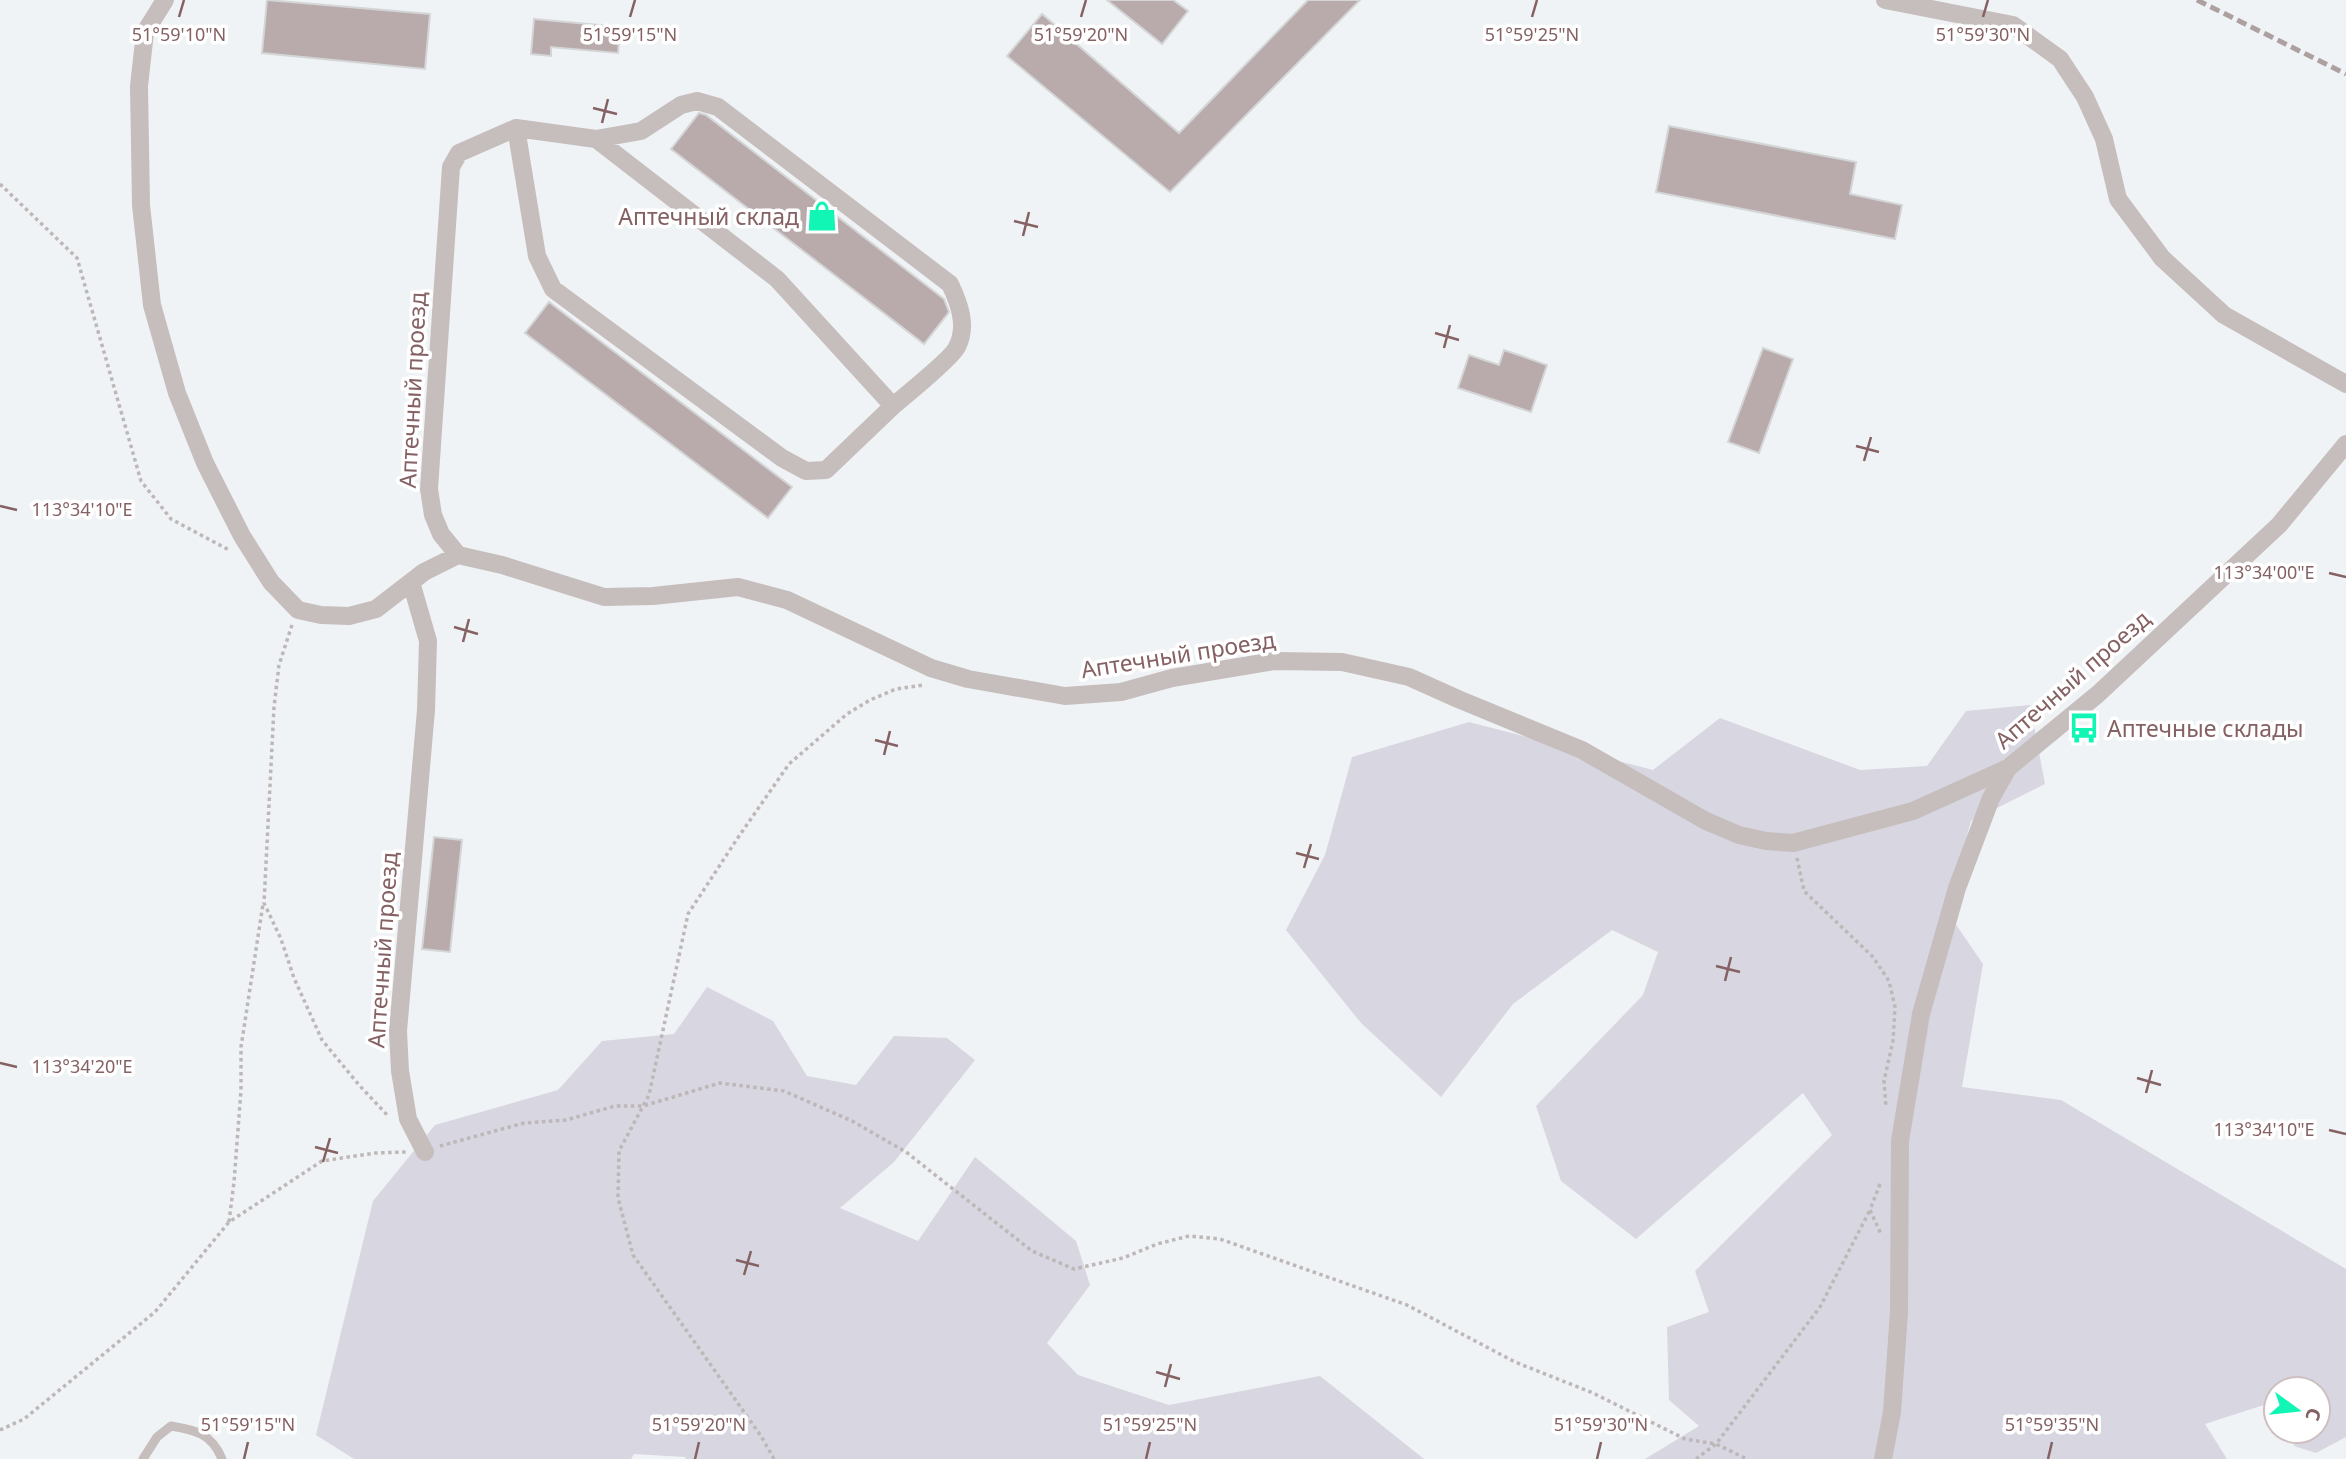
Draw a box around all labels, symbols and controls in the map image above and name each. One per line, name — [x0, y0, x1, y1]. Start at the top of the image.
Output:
text: 51°59'10"N — [132, 22, 226, 46]
text: 51°59'15"N — [583, 22, 677, 46]
text: 51°59'20"N — [1034, 22, 1128, 46]
text: 51°59'25"N — [1485, 22, 1579, 46]
text: 51°59'30"N — [1936, 22, 2030, 46]
shop icon: Аптечный склад — [805, 199, 839, 233]
place label: Аптечный склад — [618, 200, 799, 232]
street label: Аптечный проезд — [391, 291, 433, 489]
text: 113°34'10"E — [31, 497, 133, 521]
text: 113°34'00"E — [2213, 560, 2315, 584]
street label: Аптечный проезд — [1987, 602, 2157, 755]
street label: Аптечный проезд — [1079, 623, 1278, 685]
bus stop icon: Аптечные склады — [2067, 711, 2101, 745]
place label: Аптечные склады — [2107, 712, 2304, 744]
street label: Аптечный проезд — [359, 851, 405, 1049]
text: 113°34'20"E — [31, 1054, 133, 1078]
text: 113°34'10"E — [2213, 1117, 2315, 1141]
north arrow — [2262, 1375, 2332, 1445]
text: С — [2299, 1405, 2328, 1424]
text: 51°59'15"N — [201, 1412, 295, 1436]
text: 51°59'20"N — [652, 1412, 746, 1436]
text: 51°59'25"N — [1103, 1412, 1197, 1436]
text: 51°59'30"N — [1554, 1412, 1648, 1436]
text: 51°59'35"N — [2005, 1412, 2099, 1436]

